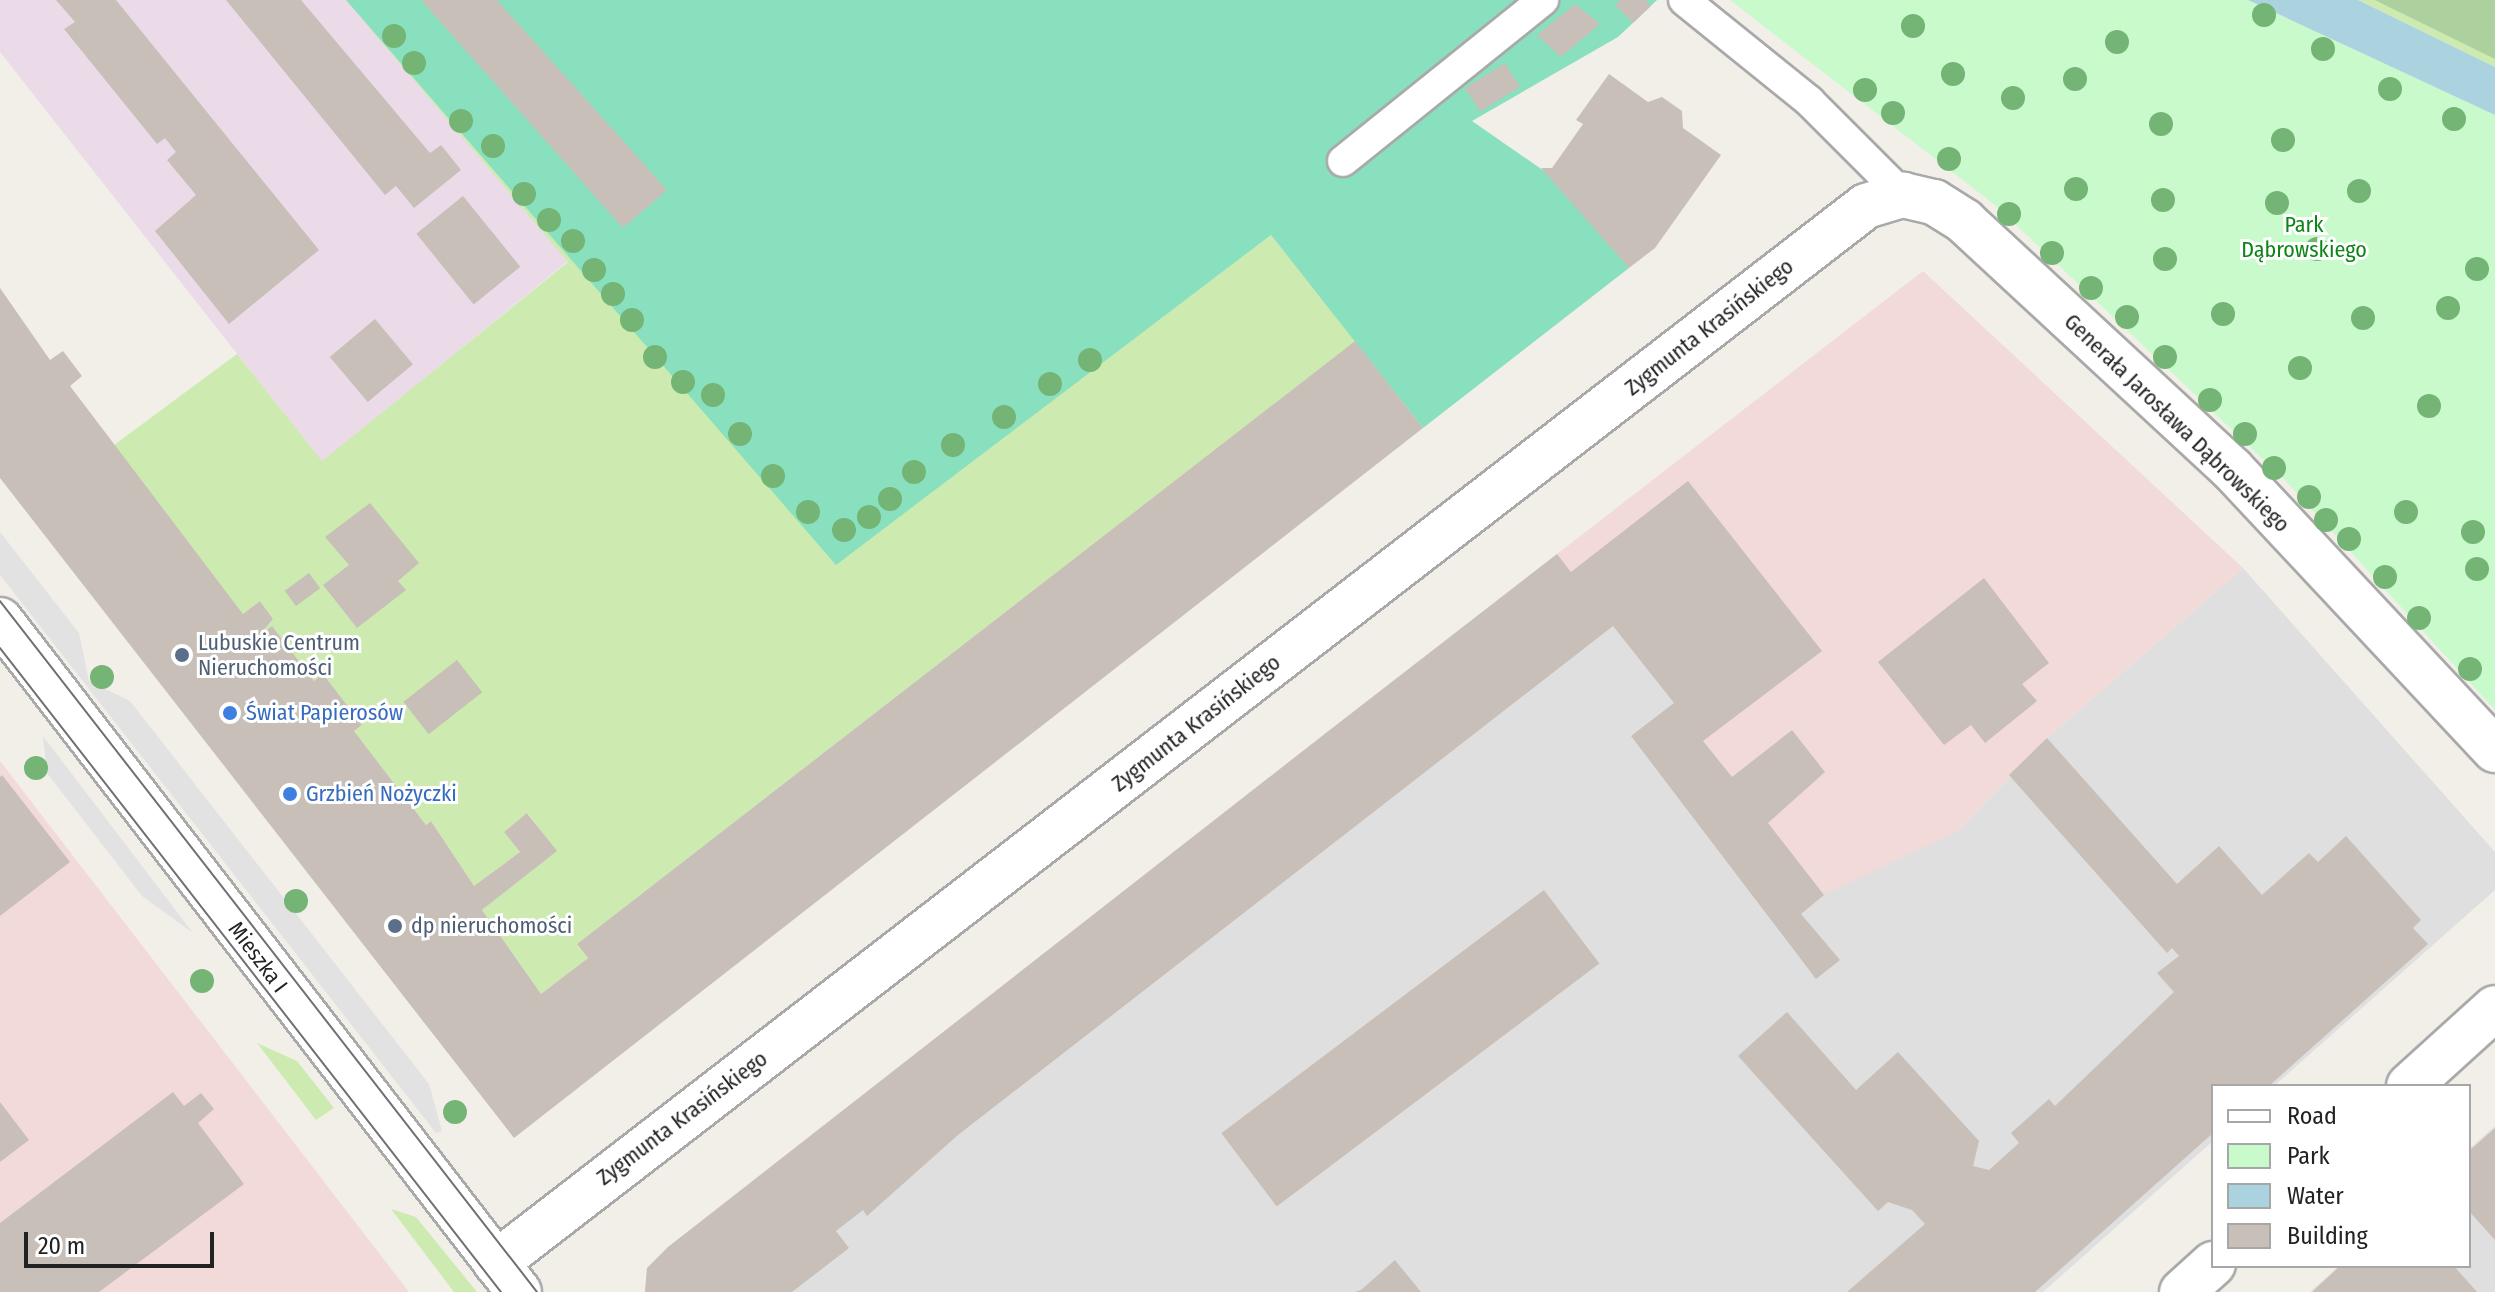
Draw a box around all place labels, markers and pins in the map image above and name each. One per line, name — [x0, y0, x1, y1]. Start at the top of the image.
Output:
place label: Lubuskie Centrum Nieruchomości — [198, 629, 360, 680]
marker: Lubuskie Centrum Nieruchomości — [173, 646, 191, 664]
place label: Świat Papierosów — [246, 700, 403, 726]
marker: Świat Papierosów — [221, 704, 239, 722]
place label: Grzbień Nożyczki — [306, 781, 457, 807]
marker: Grzbień Nożyczki — [281, 785, 299, 803]
place label: dp nieruchomości — [411, 913, 572, 939]
marker: dp nieruchomości — [386, 917, 404, 935]

